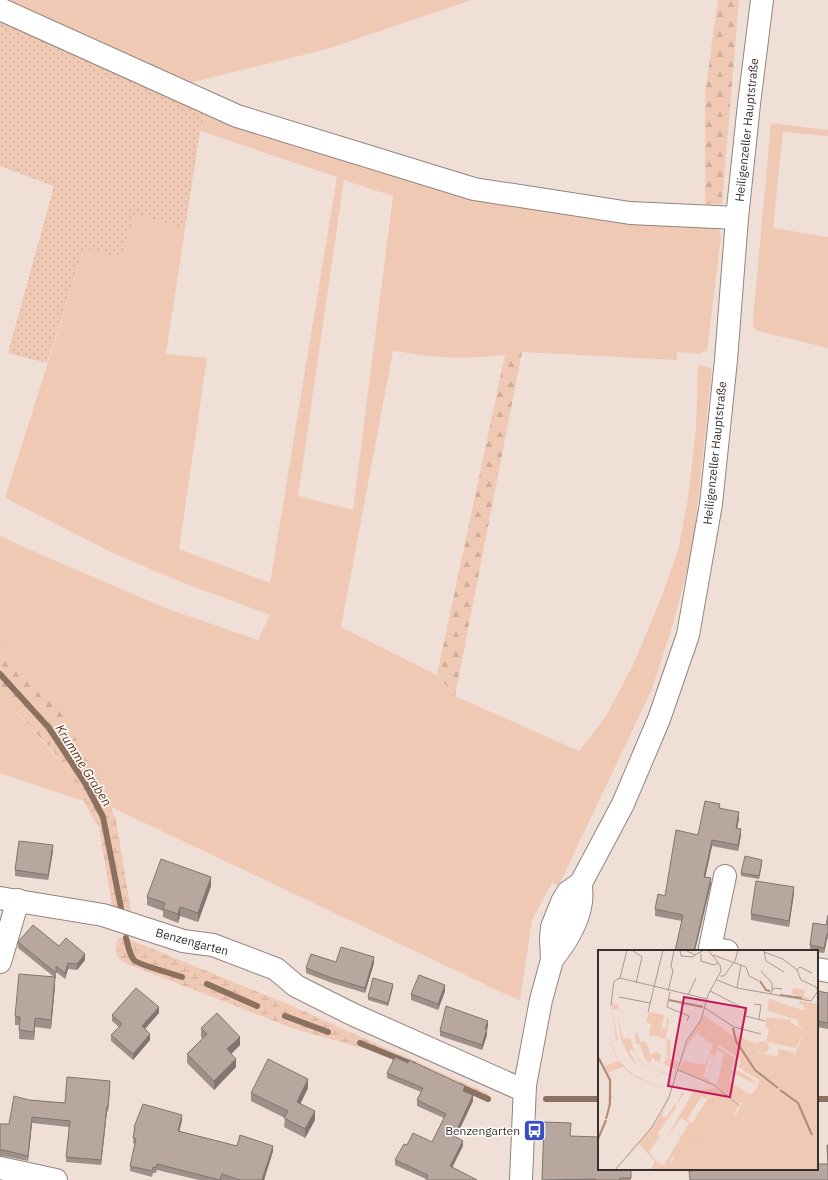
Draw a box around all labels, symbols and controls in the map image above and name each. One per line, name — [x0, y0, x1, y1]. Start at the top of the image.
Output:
street label: Heiligenzeller Hauptstraße — [732, 57, 762, 202]
street label: Heiligenzeller Hauptstraße — [700, 380, 730, 525]
water label: Krumme Graben — [51, 721, 116, 810]
street label: Benzengarten — [154, 925, 230, 958]
inset map — [598, 950, 818, 1170]
bus stop icon: Benzengarten — [522, 1118, 548, 1144]
place label: Benzengarten — [445, 1123, 520, 1138]

